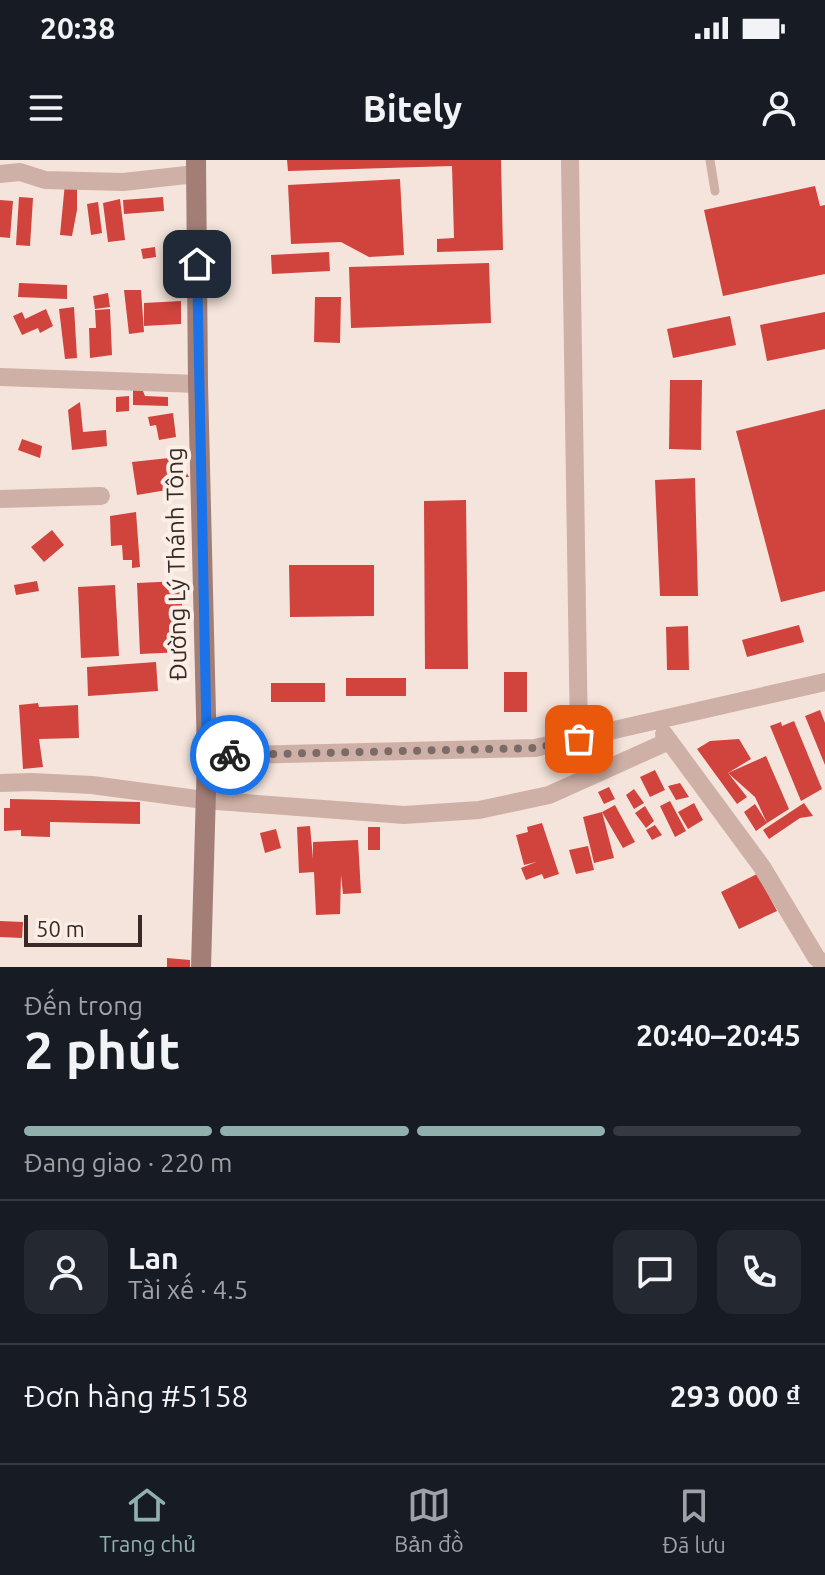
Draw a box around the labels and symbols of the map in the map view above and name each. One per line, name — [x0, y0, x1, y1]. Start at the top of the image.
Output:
pin — [163, 230, 231, 298]
street label: Đường Lý Thánh Tông — [160, 447, 192, 681]
pin — [545, 705, 613, 773]
courier — [190, 715, 270, 795]
scale bar — [24, 911, 142, 947]

